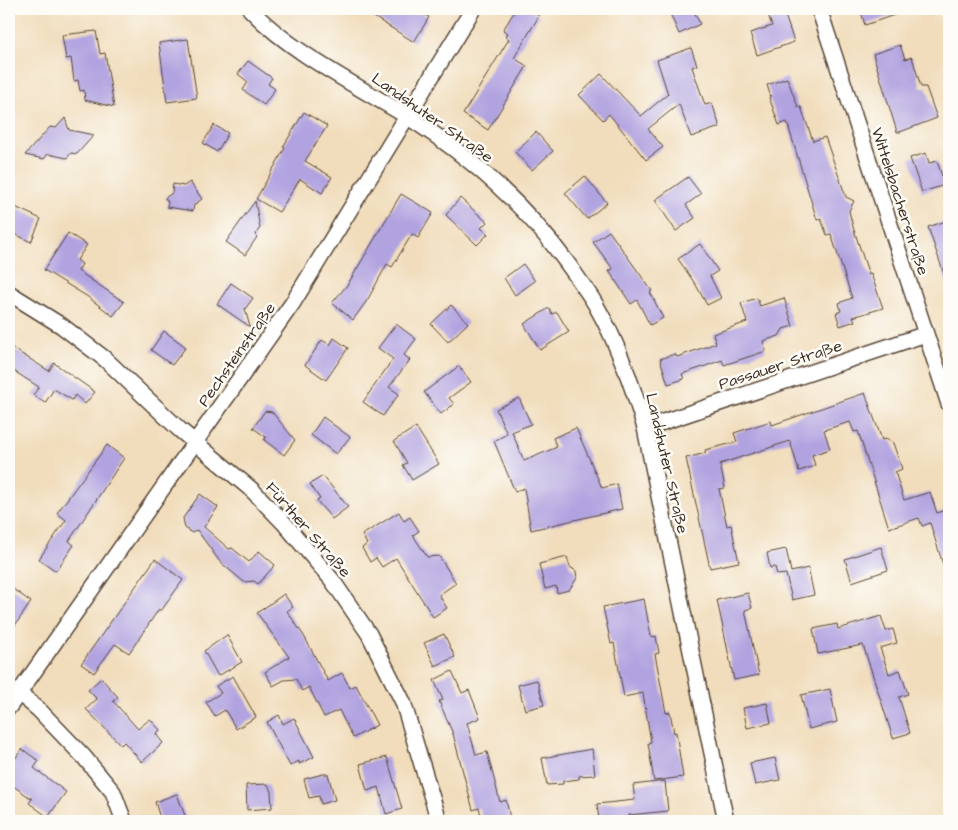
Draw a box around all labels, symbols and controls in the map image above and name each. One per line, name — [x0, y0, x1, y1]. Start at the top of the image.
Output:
street label: Landshuter Straße — [367, 68, 498, 168]
street label: Wittelsbacherstraße — [866, 125, 934, 278]
street label: Pechsteinstraße — [193, 298, 281, 411]
street label: Passauer Straße — [716, 335, 845, 395]
street label: Landshuter Straße — [640, 391, 694, 536]
street label: Fürther Straße — [261, 477, 356, 582]

